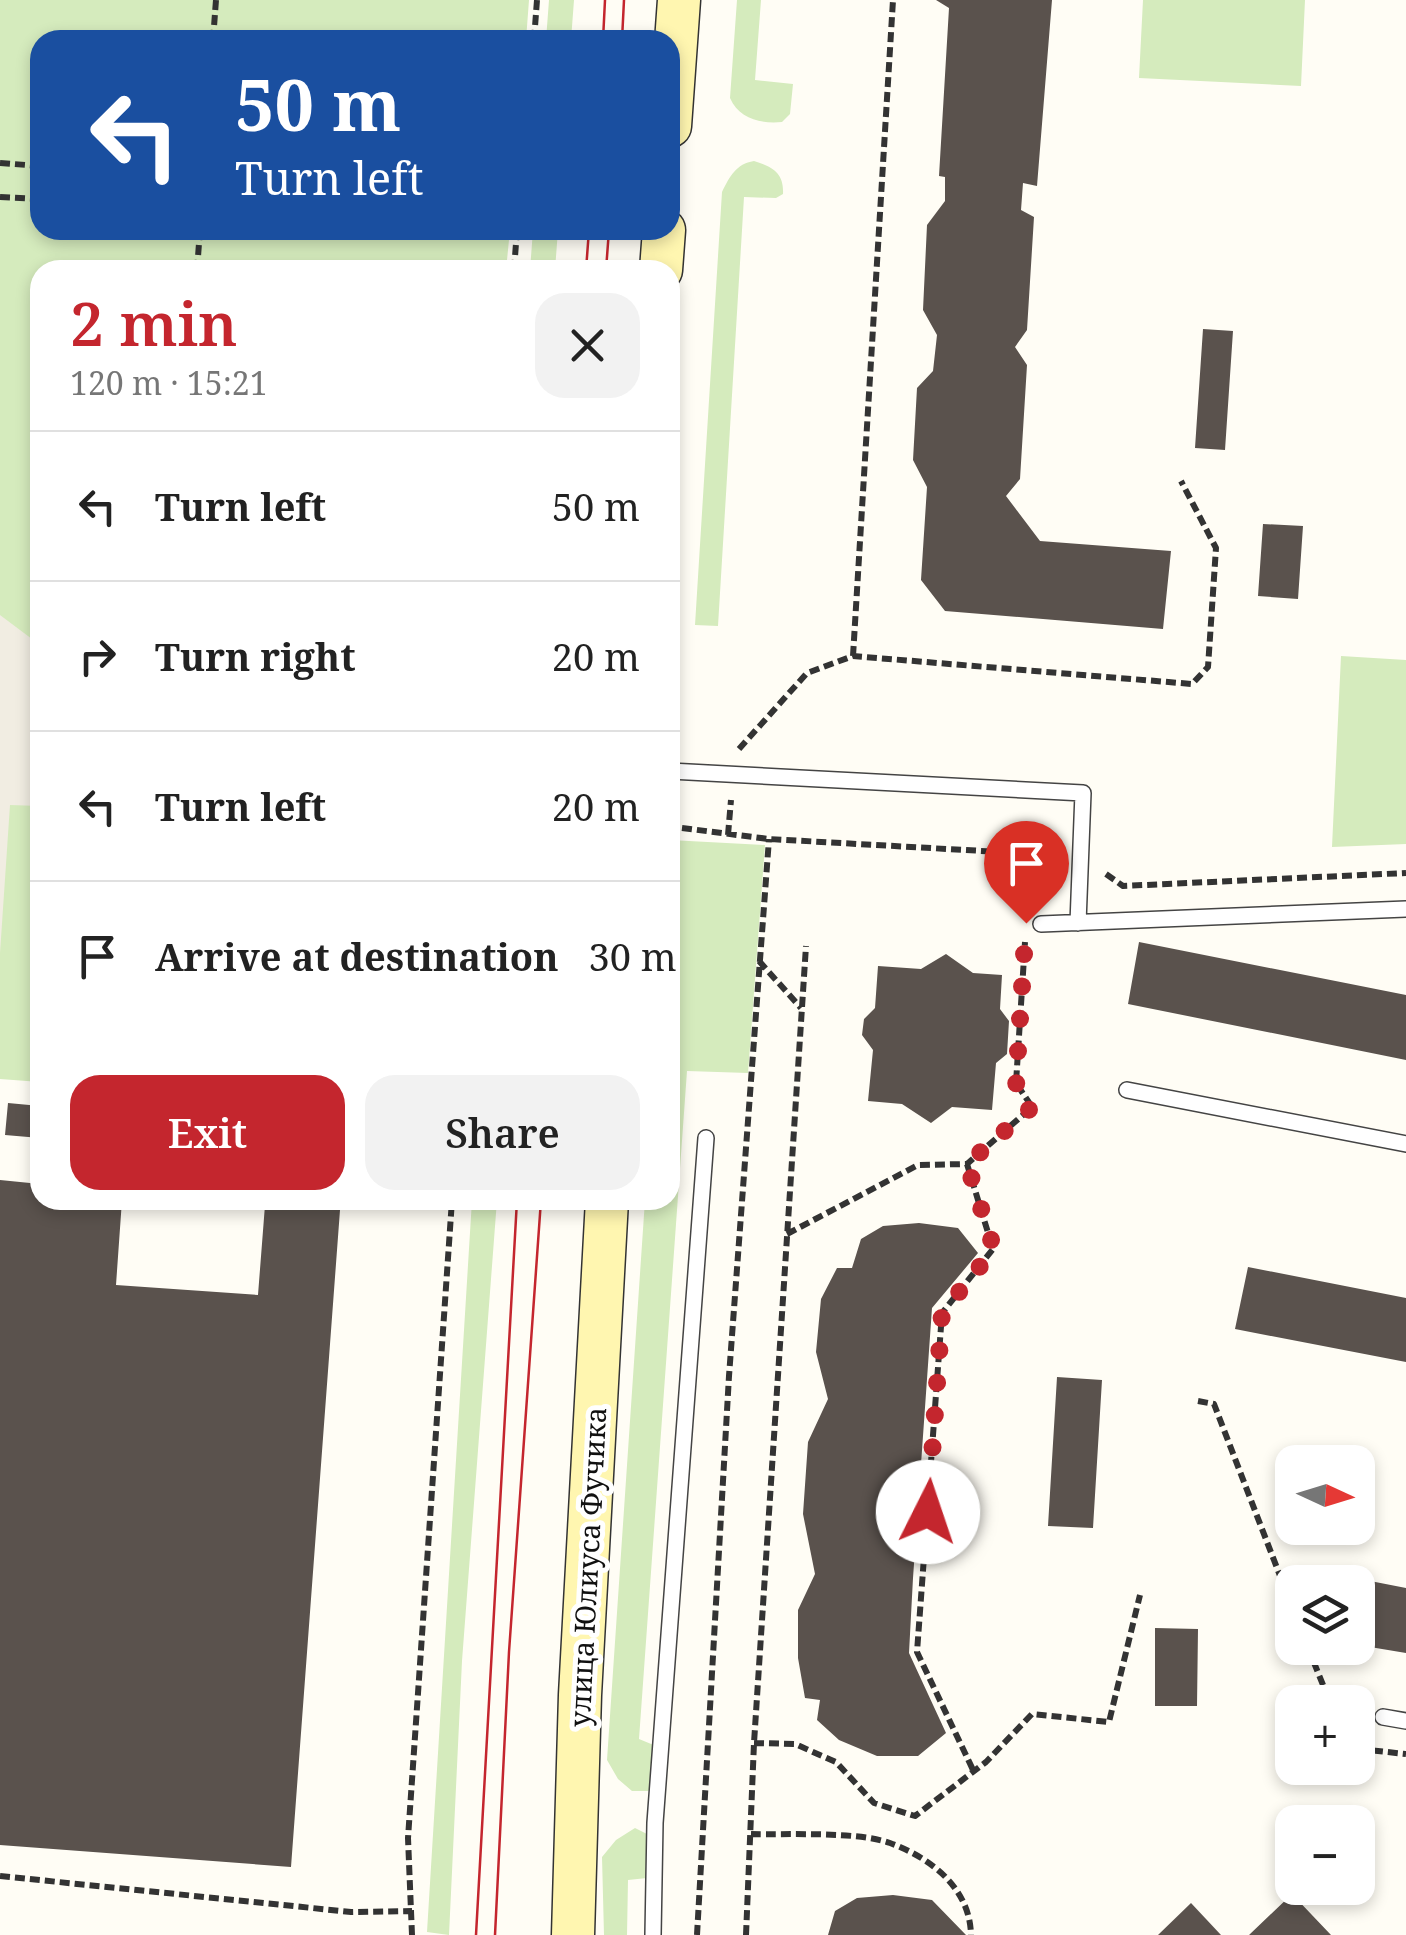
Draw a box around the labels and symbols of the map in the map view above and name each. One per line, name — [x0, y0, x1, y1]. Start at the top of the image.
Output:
pin — [984, 821, 1069, 924]
street label: улица Юлиуса Фучика — [560, 1406, 614, 1728]
north arrow — [1275, 1445, 1375, 1545]
position arrow — [876, 1460, 980, 1564]

